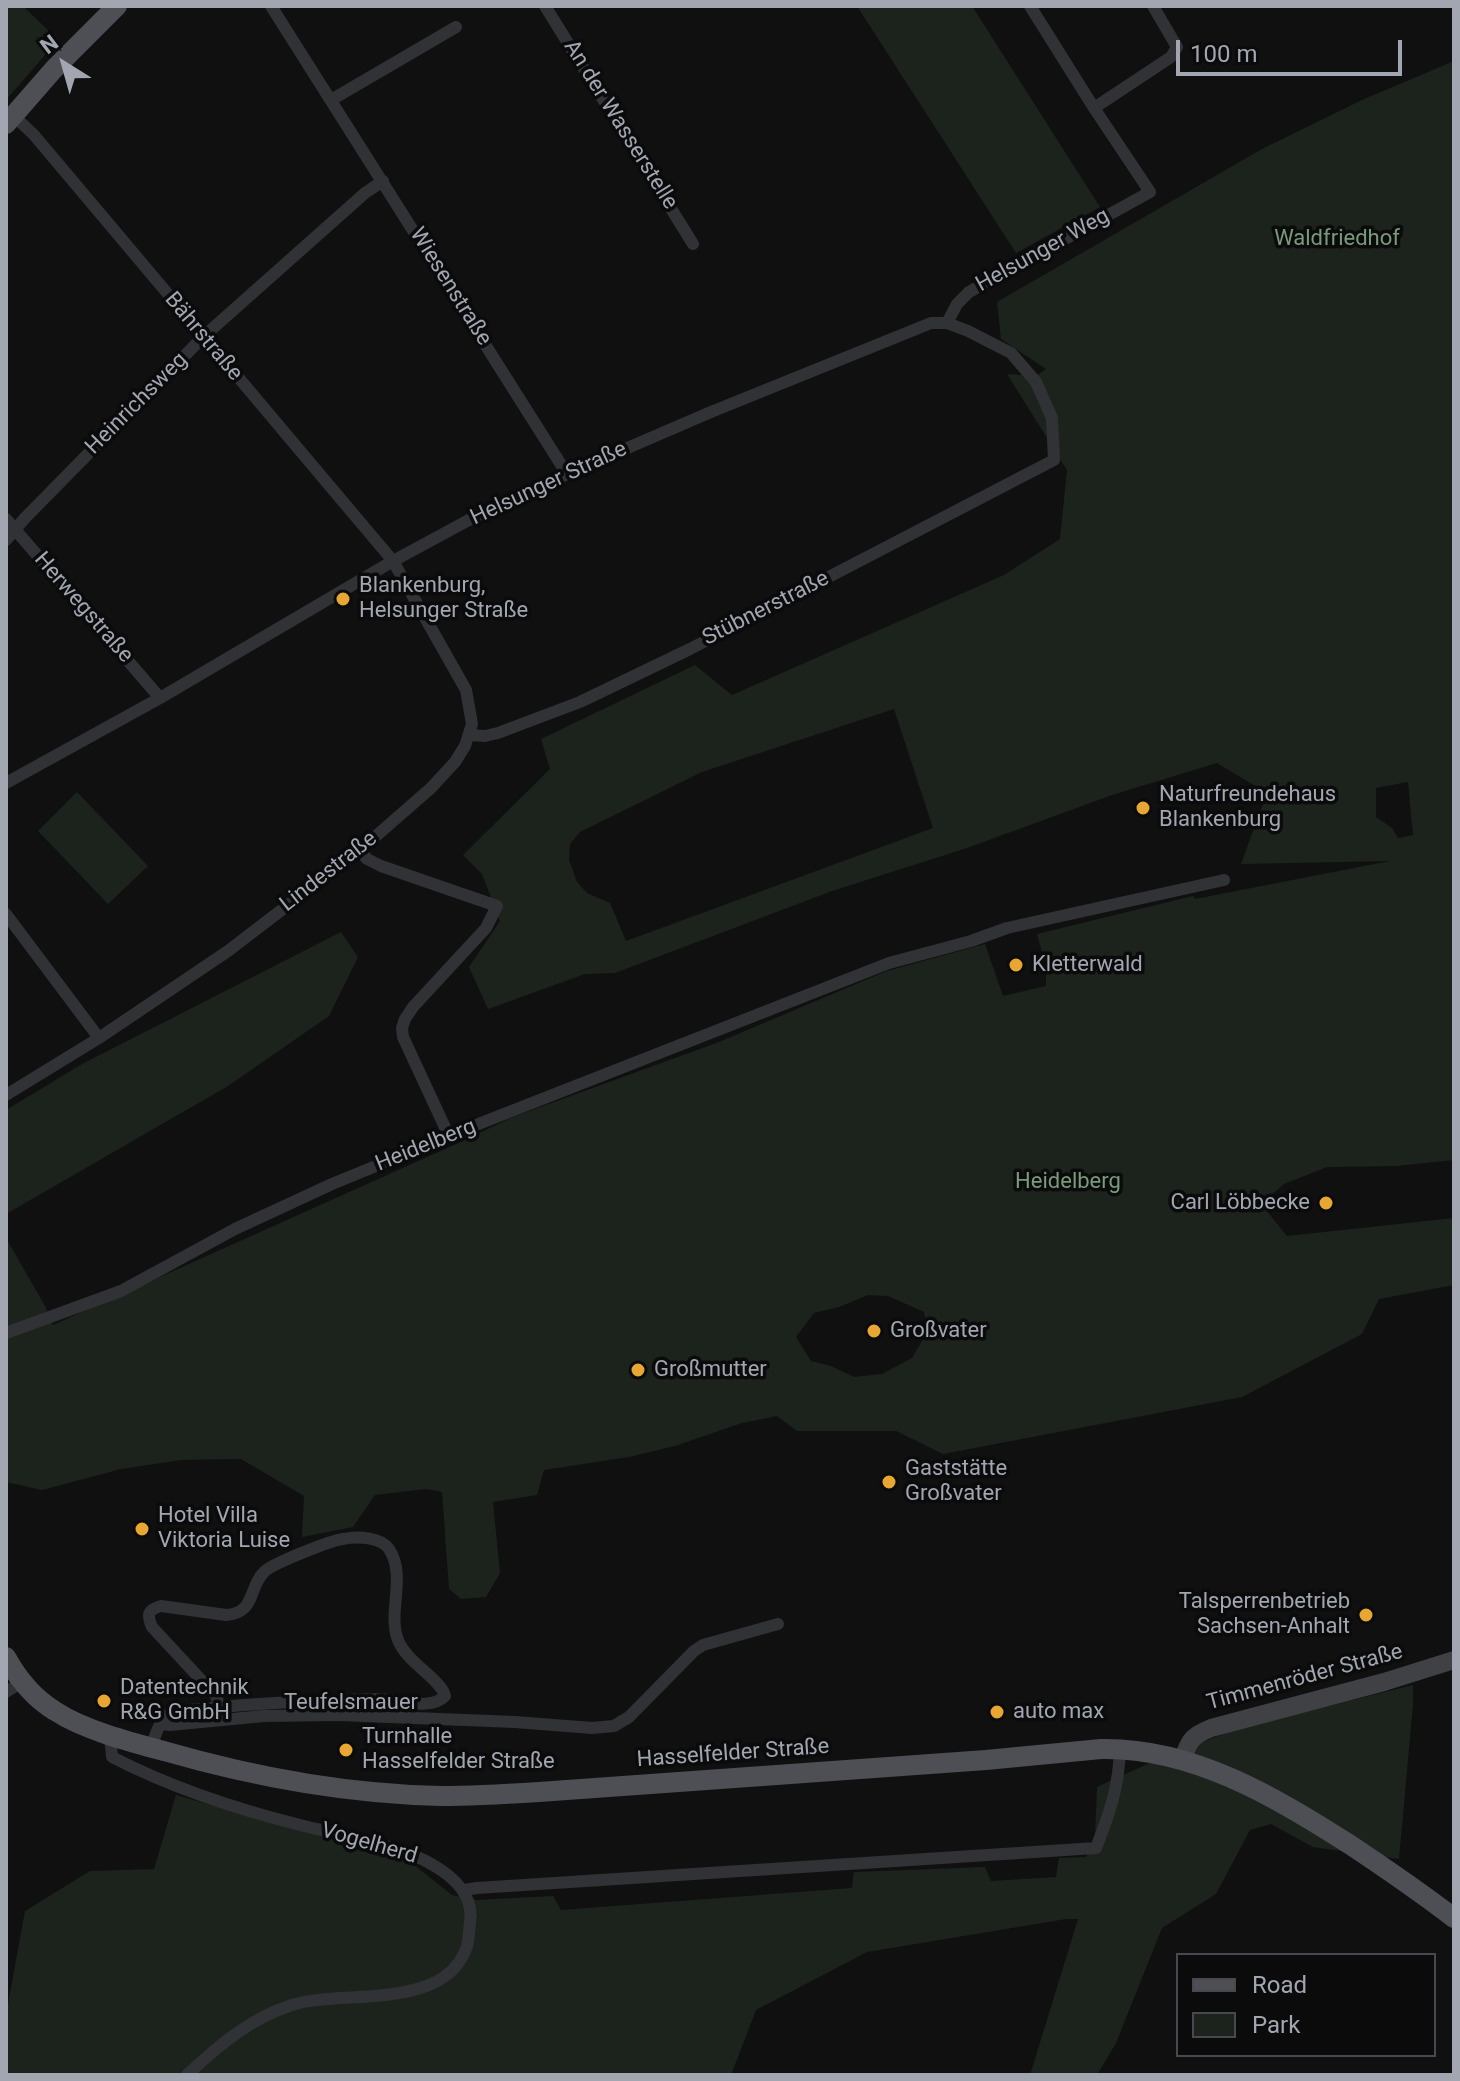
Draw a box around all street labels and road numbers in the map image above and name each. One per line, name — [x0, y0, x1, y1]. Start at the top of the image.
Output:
street label: An der Wasserstelle — [557, 36, 683, 214]
street label: Helsunger Weg — [972, 203, 1114, 299]
street label: Wiesenstraße — [403, 223, 497, 351]
street label: Bährstraße — [158, 287, 248, 387]
street label: Heinrichsweg — [81, 348, 193, 460]
street label: Helsunger Straße — [467, 436, 631, 532]
street label: Herwegstraße — [28, 547, 138, 669]
street label: Stübnerstraße — [698, 566, 834, 652]
street label: Lindestraße — [275, 826, 383, 918]
street label: Heidelberg — [372, 1114, 480, 1178]
street label: Timmenröder Straße — [1204, 1639, 1406, 1717]
street label: Teufelsmauer — [284, 1690, 418, 1716]
street label: Hasselfelder Straße — [636, 1734, 830, 1774]
street label: Vogelherd — [318, 1818, 420, 1870]

